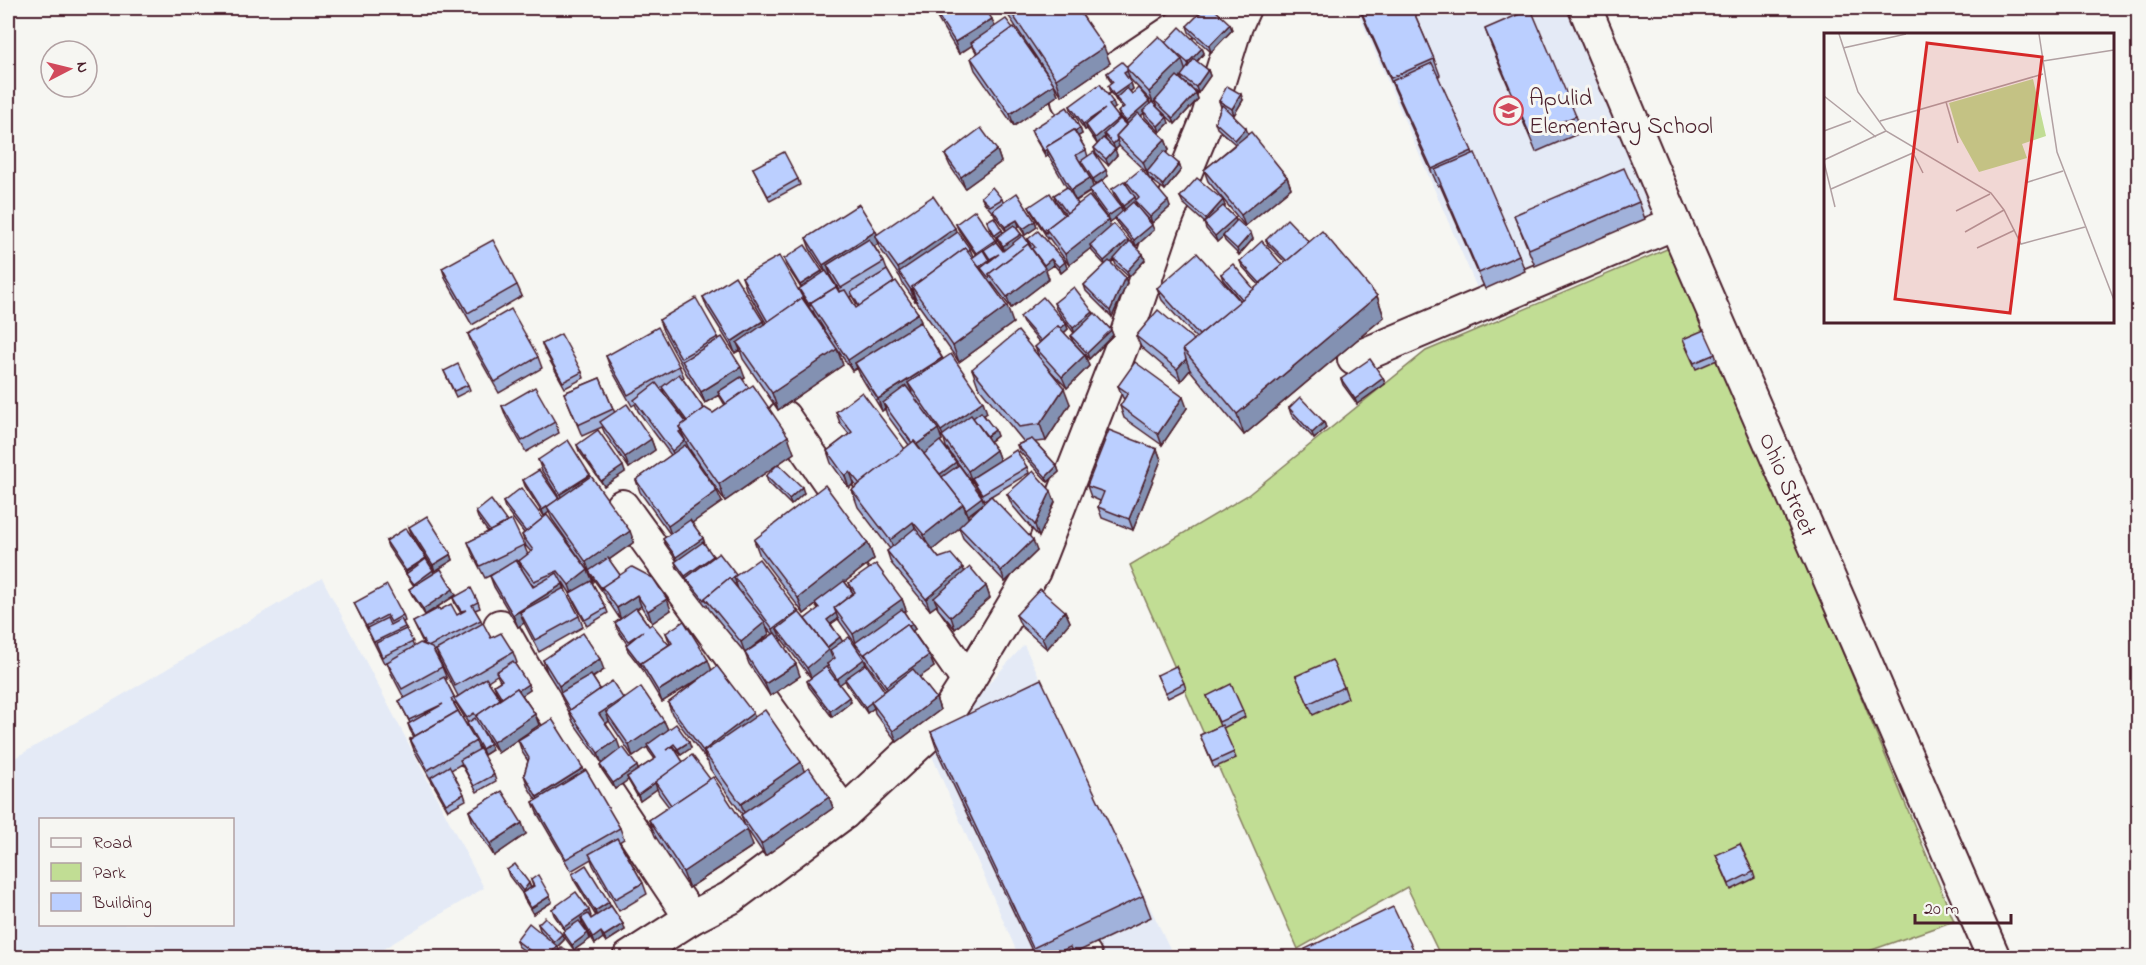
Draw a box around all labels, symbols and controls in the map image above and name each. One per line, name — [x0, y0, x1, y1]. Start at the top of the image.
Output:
inset map — [1824, 33, 2113, 322]
north arrow — [39, 39, 99, 99]
text: N — [69, 61, 94, 74]
place label: Apulid Elementary School — [1529, 82, 1713, 146]
school or university icon: Apulid Elementary School — [1492, 95, 1524, 127]
street label: Ohio Street — [1748, 428, 1824, 543]
legend — [39, 818, 234, 926]
text: Road — [93, 831, 132, 857]
text: Park — [93, 861, 126, 887]
scale bar — [1915, 887, 2011, 925]
text: Building — [92, 891, 152, 918]
text: 20 m — [1924, 897, 1959, 923]

